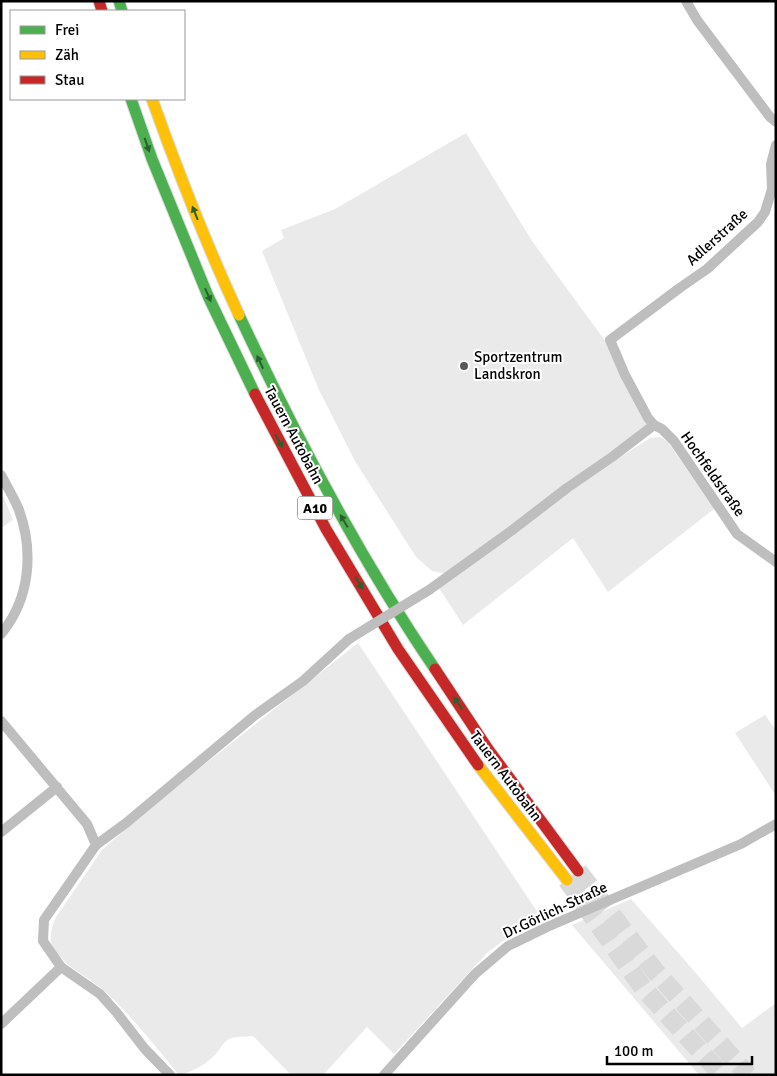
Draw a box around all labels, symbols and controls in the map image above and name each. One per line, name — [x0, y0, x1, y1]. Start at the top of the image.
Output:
legend — [10, 10, 185, 100]
text: Frei — [55, 21, 79, 39]
text: Zäh — [55, 46, 79, 64]
text: Stau — [55, 71, 84, 89]
one-way arrow — [144, 138, 152, 153]
one-way arrow — [191, 205, 199, 220]
street label: Adlerstraße — [683, 205, 751, 269]
one-way arrow — [205, 288, 213, 302]
place label: Sportzentrum Landskron — [474, 348, 563, 383]
one-way arrow — [256, 355, 264, 369]
marker: Sportzentrum Landskron — [458, 360, 470, 372]
street label: Tauern Autobahn — [261, 383, 327, 487]
street label: Hochfeldstraße — [677, 428, 749, 520]
one-way arrow — [275, 435, 284, 448]
road number: A10 — [298, 496, 332, 520]
one-way arrow — [339, 514, 348, 527]
one-way arrow — [354, 577, 363, 590]
one-way arrow — [453, 697, 462, 710]
street label: Tauern Autobahn — [466, 727, 546, 825]
street label: Dr.Görlich-Straße — [500, 878, 610, 942]
scale bar — [607, 1034, 752, 1066]
text: 100 m — [614, 1042, 654, 1060]

